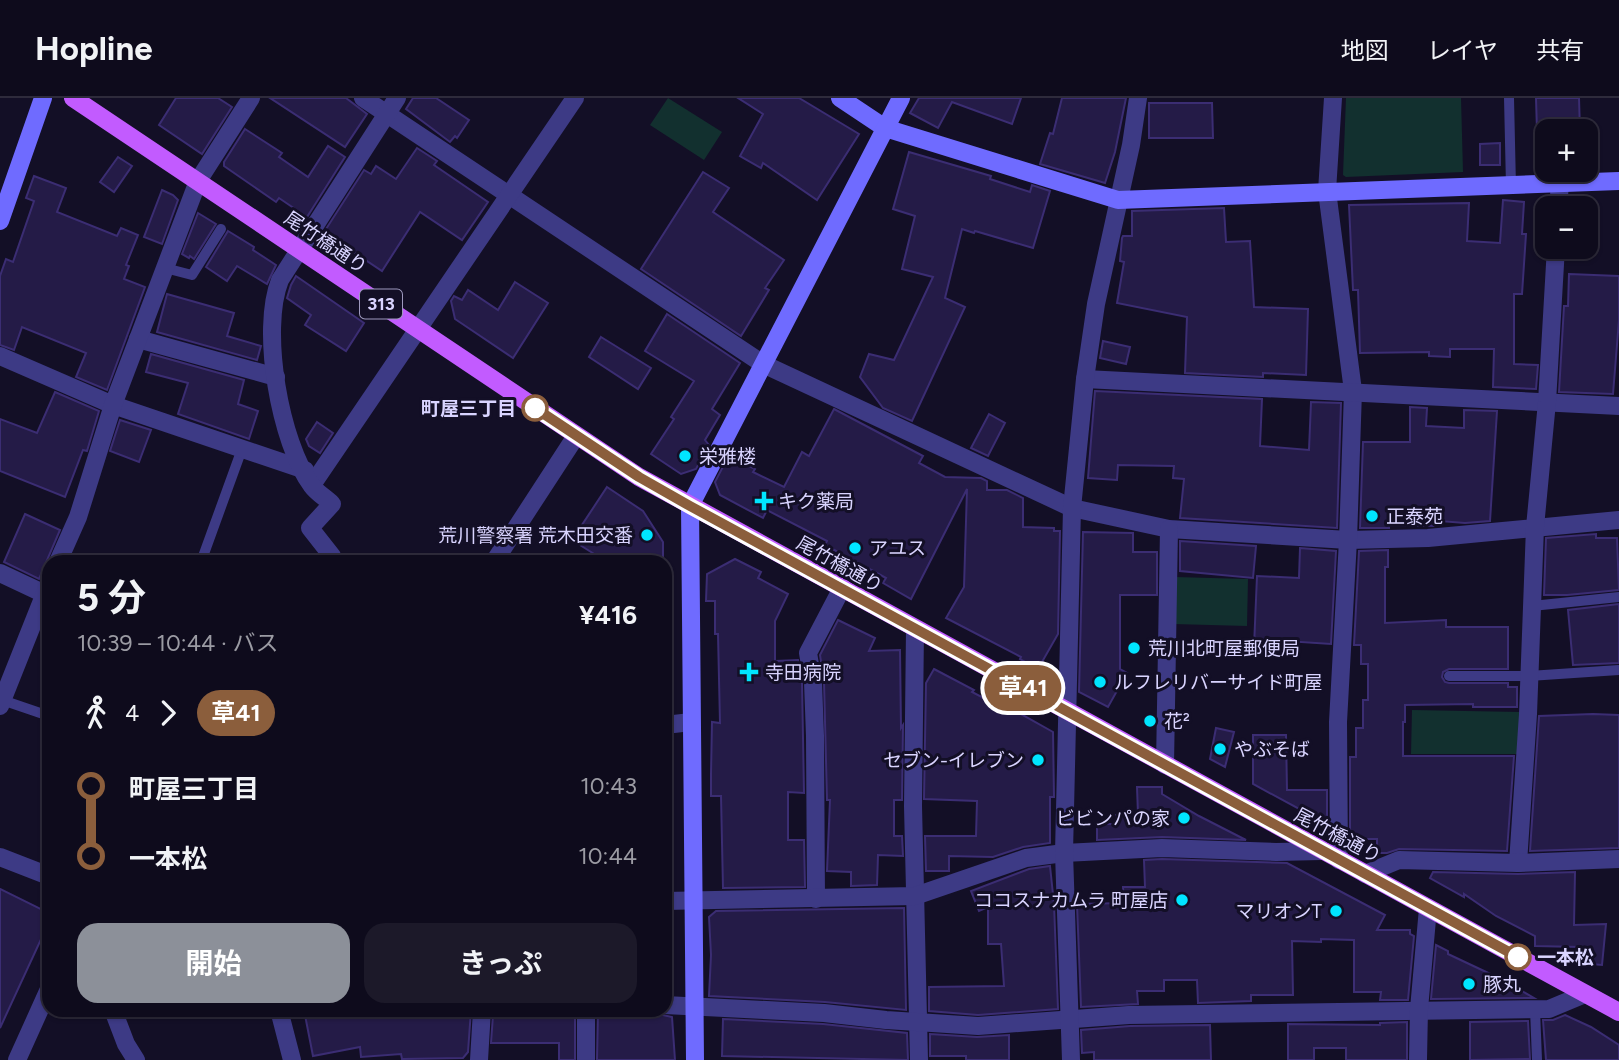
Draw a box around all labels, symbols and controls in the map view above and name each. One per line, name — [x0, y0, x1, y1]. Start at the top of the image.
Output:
text: Hopline — [35, 29, 153, 68]
text: 地図 — [1341, 36, 1389, 65]
text: レイヤ — [1427, 36, 1498, 65]
text: 共有 — [1536, 36, 1584, 65]
map controls — [1535, 119, 1598, 259]
button: + — [1535, 119, 1598, 182]
button: − — [1535, 196, 1598, 259]
street label: 尾竹橋通り — [280, 206, 372, 279]
road number: 313 — [360, 289, 402, 318]
marker: 町屋三丁目 — [522, 395, 548, 421]
place label: 町屋三丁目 — [421, 397, 516, 420]
place label: 栄雅楼 — [699, 445, 756, 468]
marker: 栄雅楼 — [677, 448, 693, 464]
place label: キク薬局 — [778, 490, 854, 513]
marker: キク薬局 — [756, 493, 772, 509]
place label: 正泰苑 — [1386, 505, 1443, 528]
marker: 正泰苑 — [1364, 508, 1380, 524]
place label: 荒川警察署 荒木田交番 — [438, 524, 633, 547]
marker: 荒川警察署 荒木田交番 — [639, 527, 655, 543]
street label: 尾竹橋通り — [793, 531, 887, 598]
place label: アユス — [869, 537, 926, 560]
marker: アユス — [847, 540, 863, 556]
text: 5 分 — [77, 575, 146, 621]
text: ¥416 — [579, 599, 637, 631]
text: 10:39 – 10:44 · バス — [77, 629, 278, 657]
place label: 荒川北町屋郵便局 — [1148, 637, 1300, 660]
marker: 荒川北町屋郵便局 — [1126, 640, 1142, 656]
place label: 寺田病院 — [765, 661, 841, 684]
marker: 寺田病院 — [739, 662, 759, 682]
line badge: 草41 — [983, 665, 1063, 711]
place label: ルフレリバーサイド町屋 — [1114, 671, 1323, 694]
text: 草41 — [998, 673, 1048, 702]
marker: ルフレリバーサイド町屋 — [1092, 674, 1108, 690]
icon: walk — [77, 694, 115, 732]
icon: forward — [149, 694, 187, 732]
text: 草41 — [211, 698, 261, 727]
text: 4 — [125, 699, 139, 727]
place label: 花² — [1164, 710, 1190, 733]
marker: 花² — [1142, 713, 1158, 729]
place label: やぶそば — [1234, 738, 1310, 761]
marker: やぶそば — [1212, 741, 1228, 757]
place label: セブン-イレブン — [883, 749, 1024, 772]
marker: セブン-イレブン — [1030, 752, 1046, 768]
text: 10:43 — [580, 772, 637, 800]
text: 町屋三丁目 — [129, 773, 259, 805]
street label: 尾竹橋通り — [1290, 803, 1385, 868]
place label: ビビンパの家 — [1056, 807, 1170, 830]
marker: ビビンパの家 — [1176, 810, 1192, 826]
text: 10:44 — [578, 842, 637, 870]
text: 一本松 — [129, 843, 207, 875]
place label: ココスナカムラ 町屋店 — [974, 889, 1168, 912]
marker: ココスナカムラ 町屋店 — [1174, 892, 1190, 908]
place label: マリオンT — [1236, 900, 1323, 923]
marker: マリオンT — [1328, 903, 1344, 919]
button: 開始 — [77, 923, 350, 1003]
button: きっぷ — [364, 923, 637, 1003]
marker: 一本松 — [1505, 944, 1531, 970]
place label: 一本松 — [1537, 946, 1594, 969]
place label: 豚丸 — [1483, 973, 1521, 996]
marker: 豚丸 — [1461, 976, 1477, 992]

